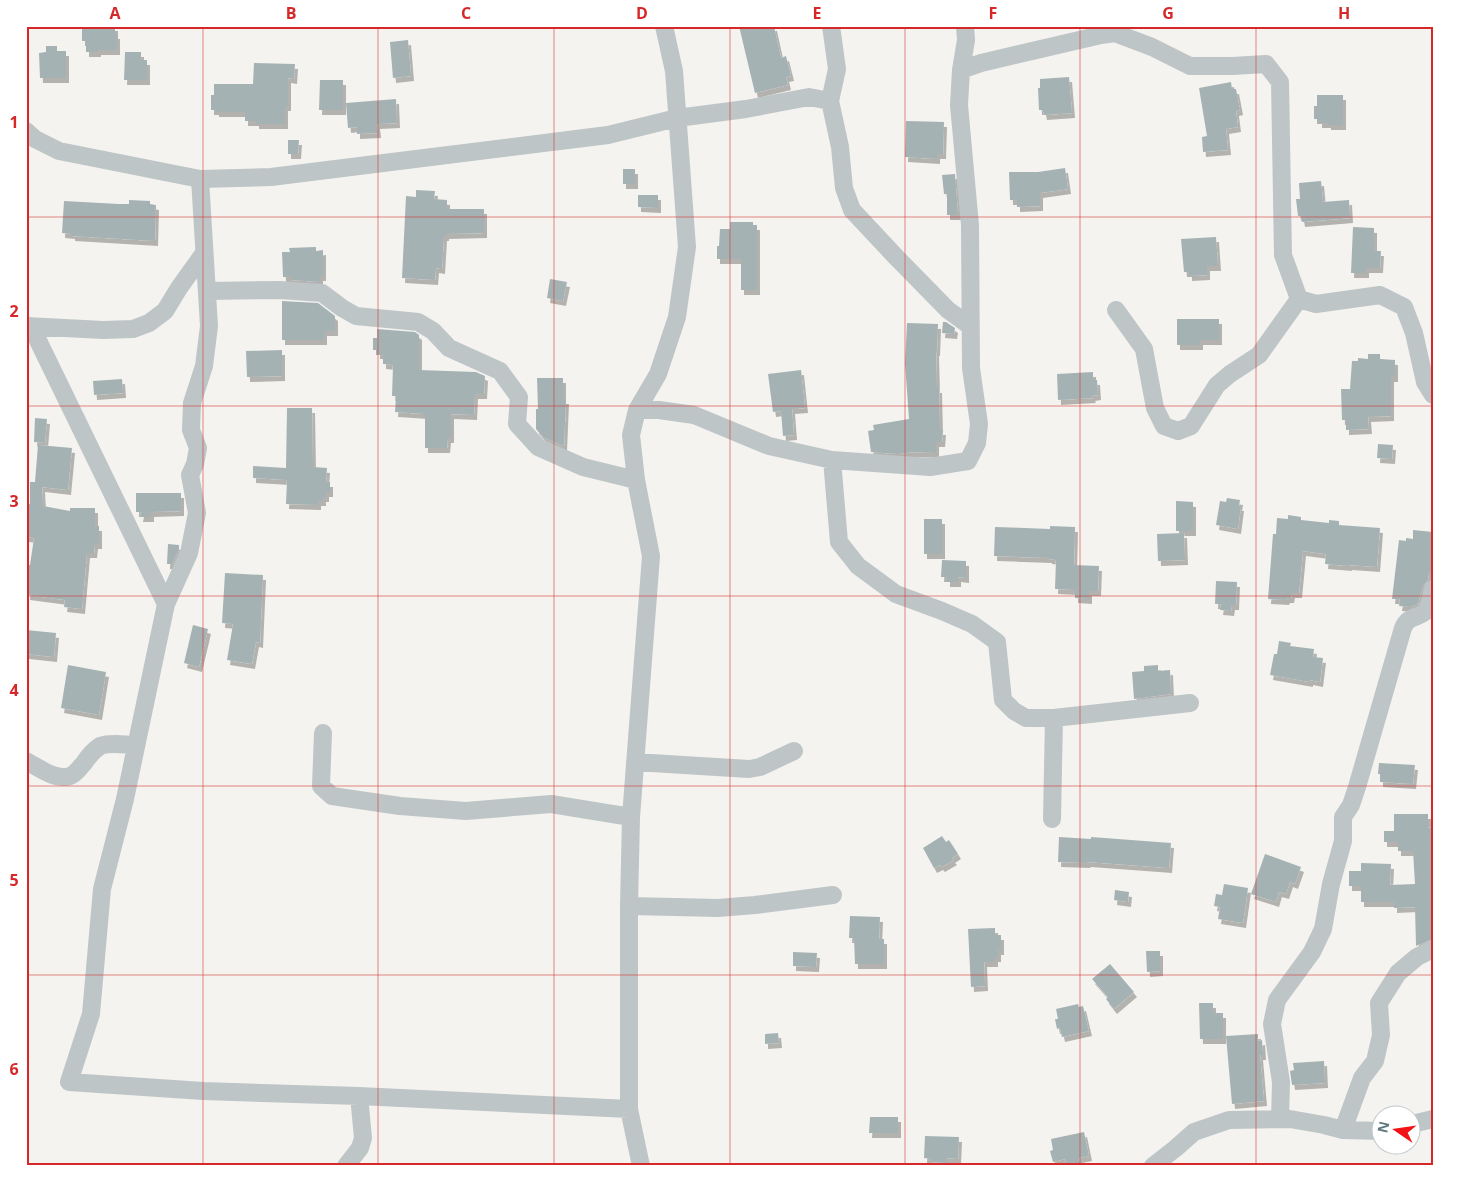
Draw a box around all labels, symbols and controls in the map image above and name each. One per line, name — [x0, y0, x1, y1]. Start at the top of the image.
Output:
text: A — [109, 2, 121, 24]
text: B — [286, 2, 296, 24]
text: C — [461, 2, 471, 24]
text: D — [636, 2, 648, 24]
text: E — [813, 2, 822, 24]
text: F — [989, 2, 997, 24]
text: G — [1162, 2, 1174, 24]
text: H — [1338, 2, 1350, 24]
text: 1 — [9, 111, 19, 133]
text: 2 — [9, 300, 19, 322]
text: 3 — [9, 490, 19, 512]
text: 4 — [9, 679, 19, 701]
text: 5 — [9, 869, 19, 891]
text: 6 — [9, 1058, 19, 1080]
north arrow — [1372, 1104, 1422, 1154]
text: N — [1372, 1119, 1393, 1135]

